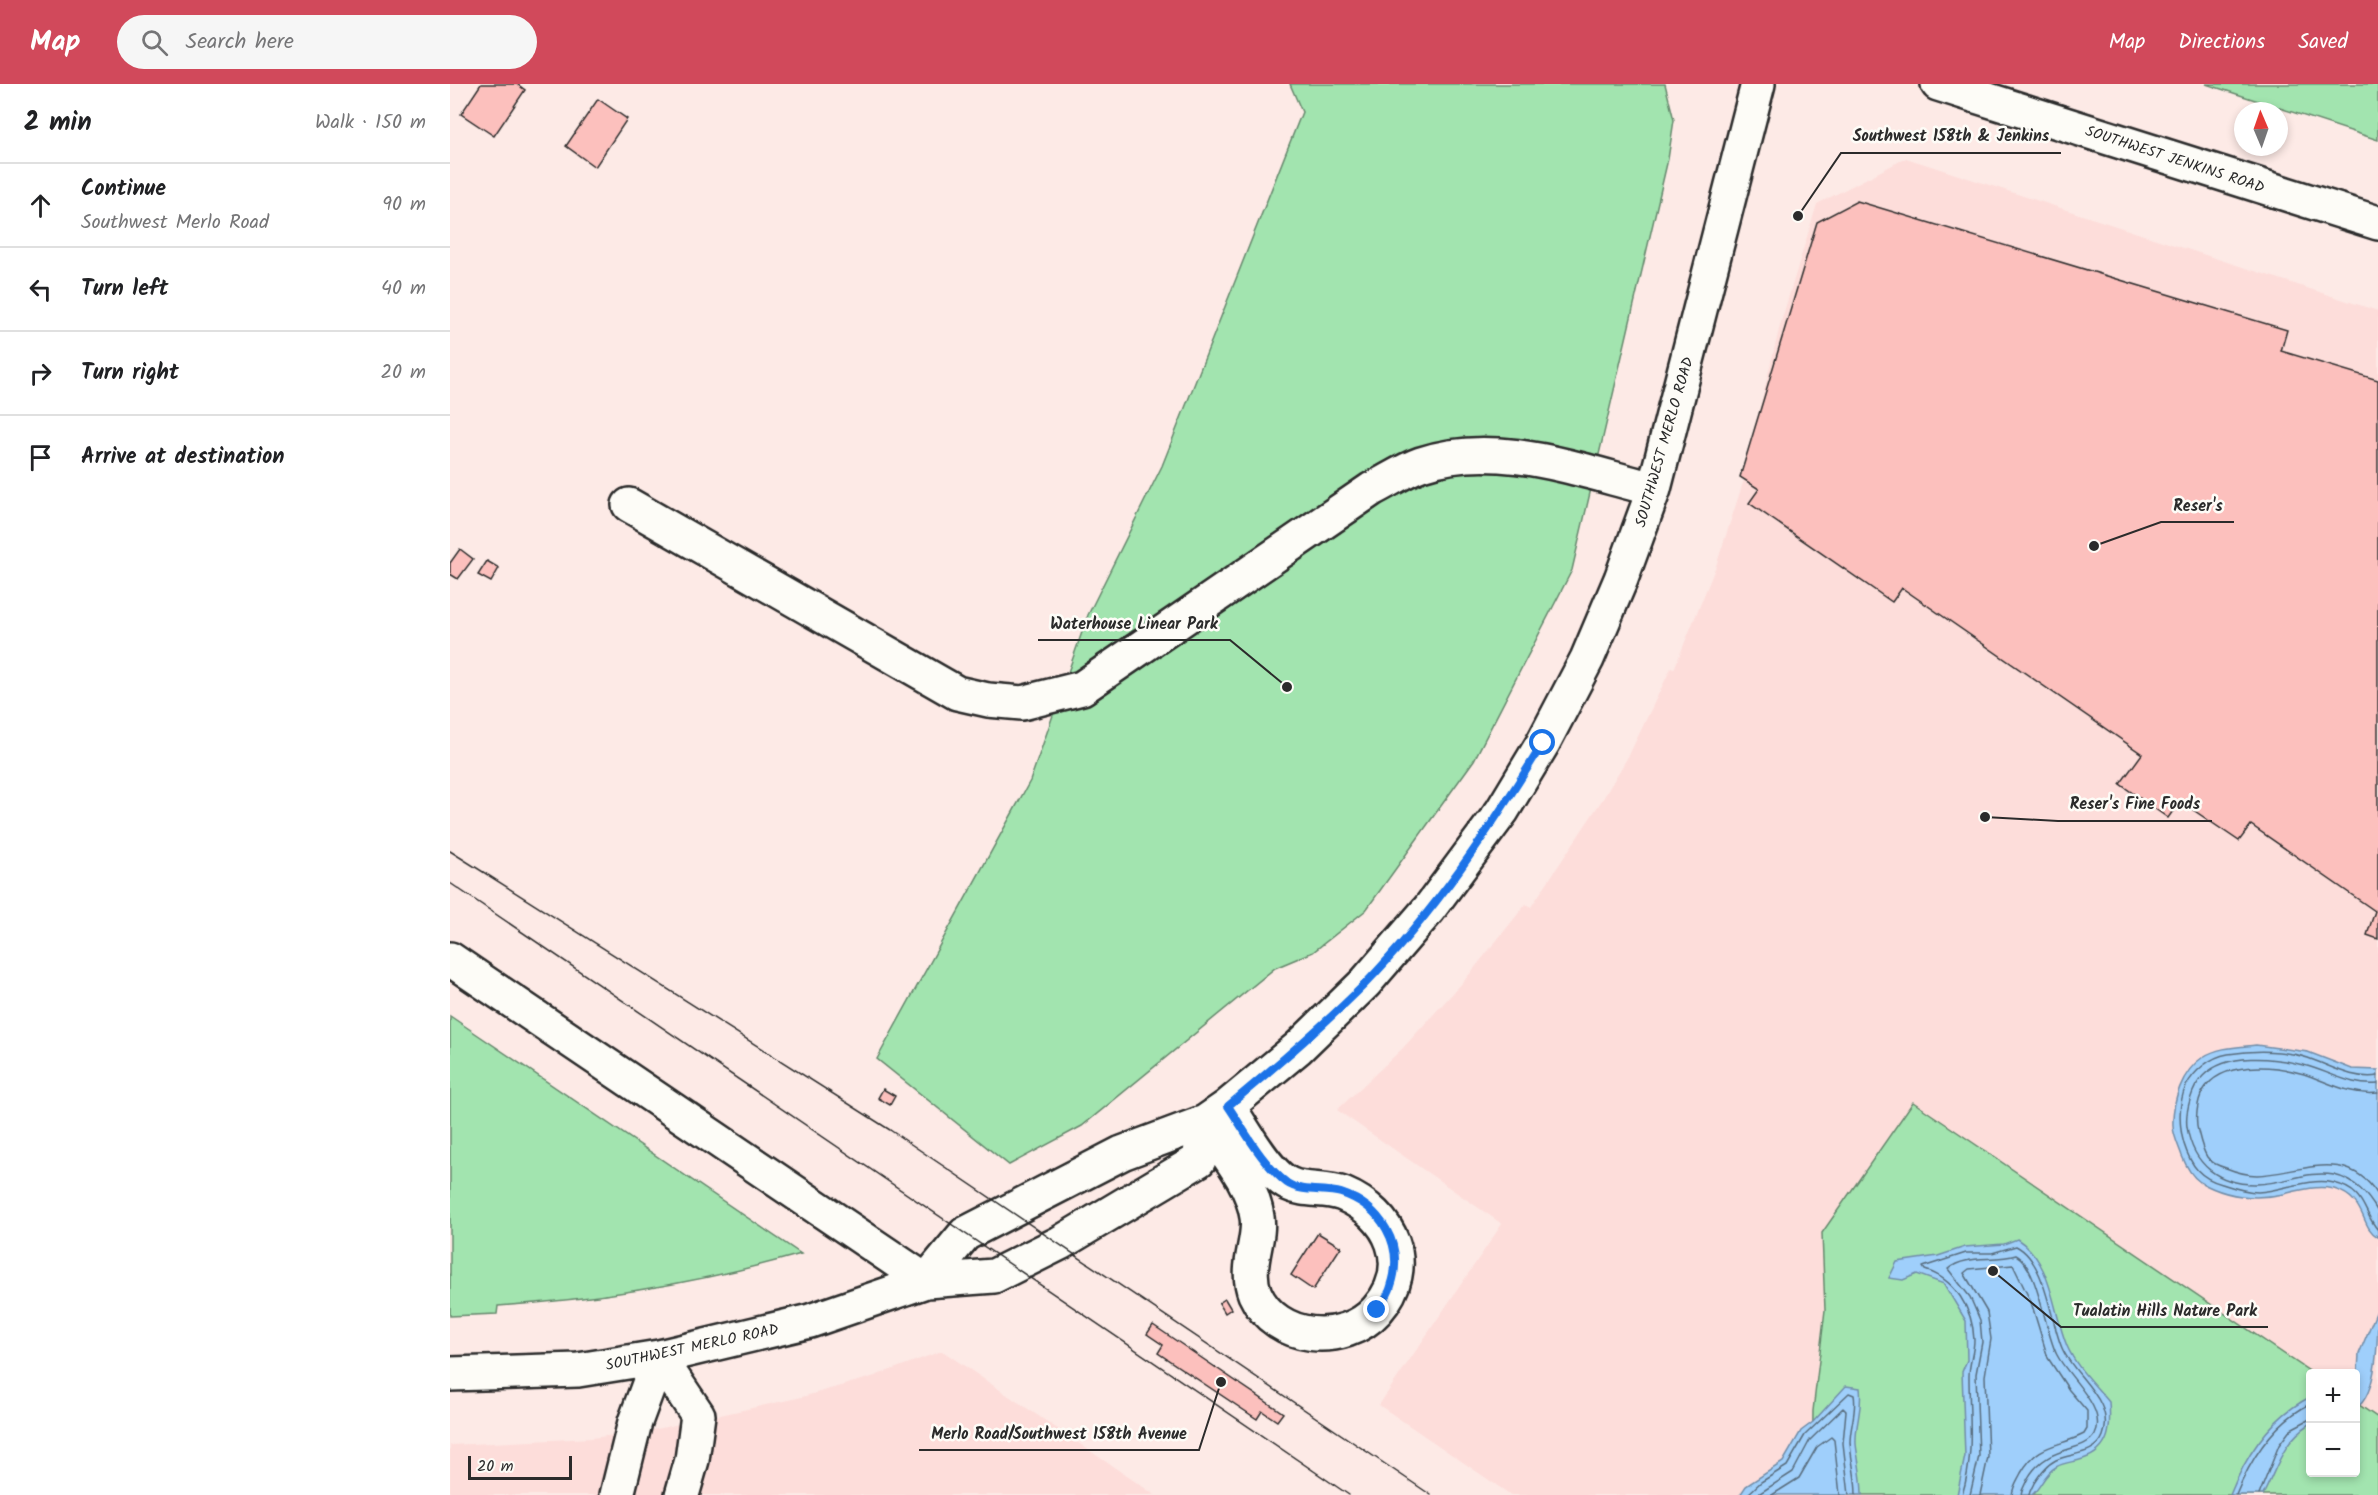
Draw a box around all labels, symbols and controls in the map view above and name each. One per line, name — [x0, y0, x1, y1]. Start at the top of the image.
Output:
search box — [117, 15, 537, 69]
text: Map — [30, 20, 81, 65]
text: Search here — [186, 25, 294, 60]
icon: search — [138, 26, 171, 59]
text: Map — [2109, 26, 2145, 59]
text: Directions — [2178, 26, 2265, 59]
text: Saved — [2298, 26, 2348, 59]
text: 2 min — [24, 102, 92, 144]
north arrow — [2234, 102, 2288, 156]
text: Walk · 150 m — [315, 107, 426, 139]
callout: Southwest 158th & Jenkins — [1841, 119, 2061, 153]
street label: SOUTHWEST JENKINS ROAD — [2082, 120, 2268, 200]
text: Southwest 158th & Jenkins — [1853, 124, 2050, 149]
text: Continue — [81, 172, 166, 207]
icon: ahead — [24, 189, 57, 222]
text: 90 m — [382, 189, 426, 221]
text: Southwest Merlo Road — [81, 207, 269, 239]
text: Turn left — [81, 272, 168, 307]
icon: left — [24, 273, 57, 306]
text: 40 m — [381, 273, 426, 305]
street label: SOUTHWEST MERLO ROAD — [1629, 354, 1701, 530]
text: Turn right — [81, 356, 179, 391]
icon: right — [24, 357, 57, 390]
text: 20 m — [380, 357, 426, 389]
text: Arrive at destination — [81, 440, 284, 475]
icon: arrive — [24, 441, 57, 474]
callout: Reser's — [2161, 488, 2234, 522]
text: Reser's — [2173, 494, 2223, 519]
callout: Waterhouse Linear Park — [1038, 606, 1230, 640]
text: Waterhouse Linear Park — [1050, 612, 1219, 637]
route start — [1529, 729, 1555, 755]
callout: Reser's Fine Foods — [2058, 787, 2212, 821]
text: Reser's Fine Foods — [2070, 792, 2201, 817]
callout: Tualatin Hills Nature Park — [2061, 1293, 2268, 1327]
route end — [1363, 1296, 1389, 1322]
text: Tualatin Hills Nature Park — [2073, 1299, 2258, 1324]
street label: SOUTHWEST MERLO ROAD — [604, 1318, 781, 1378]
map controls — [2306, 1369, 2360, 1477]
button: + — [2306, 1369, 2360, 1423]
callout: Merlo Road/Southwest 158th Avenue — [919, 1416, 1199, 1450]
text: Merlo Road/Southwest 158th Avenue — [931, 1422, 1187, 1447]
button: − — [2306, 1423, 2360, 1477]
scale bar — [468, 1453, 572, 1480]
text: 20 m — [477, 1454, 513, 1479]

